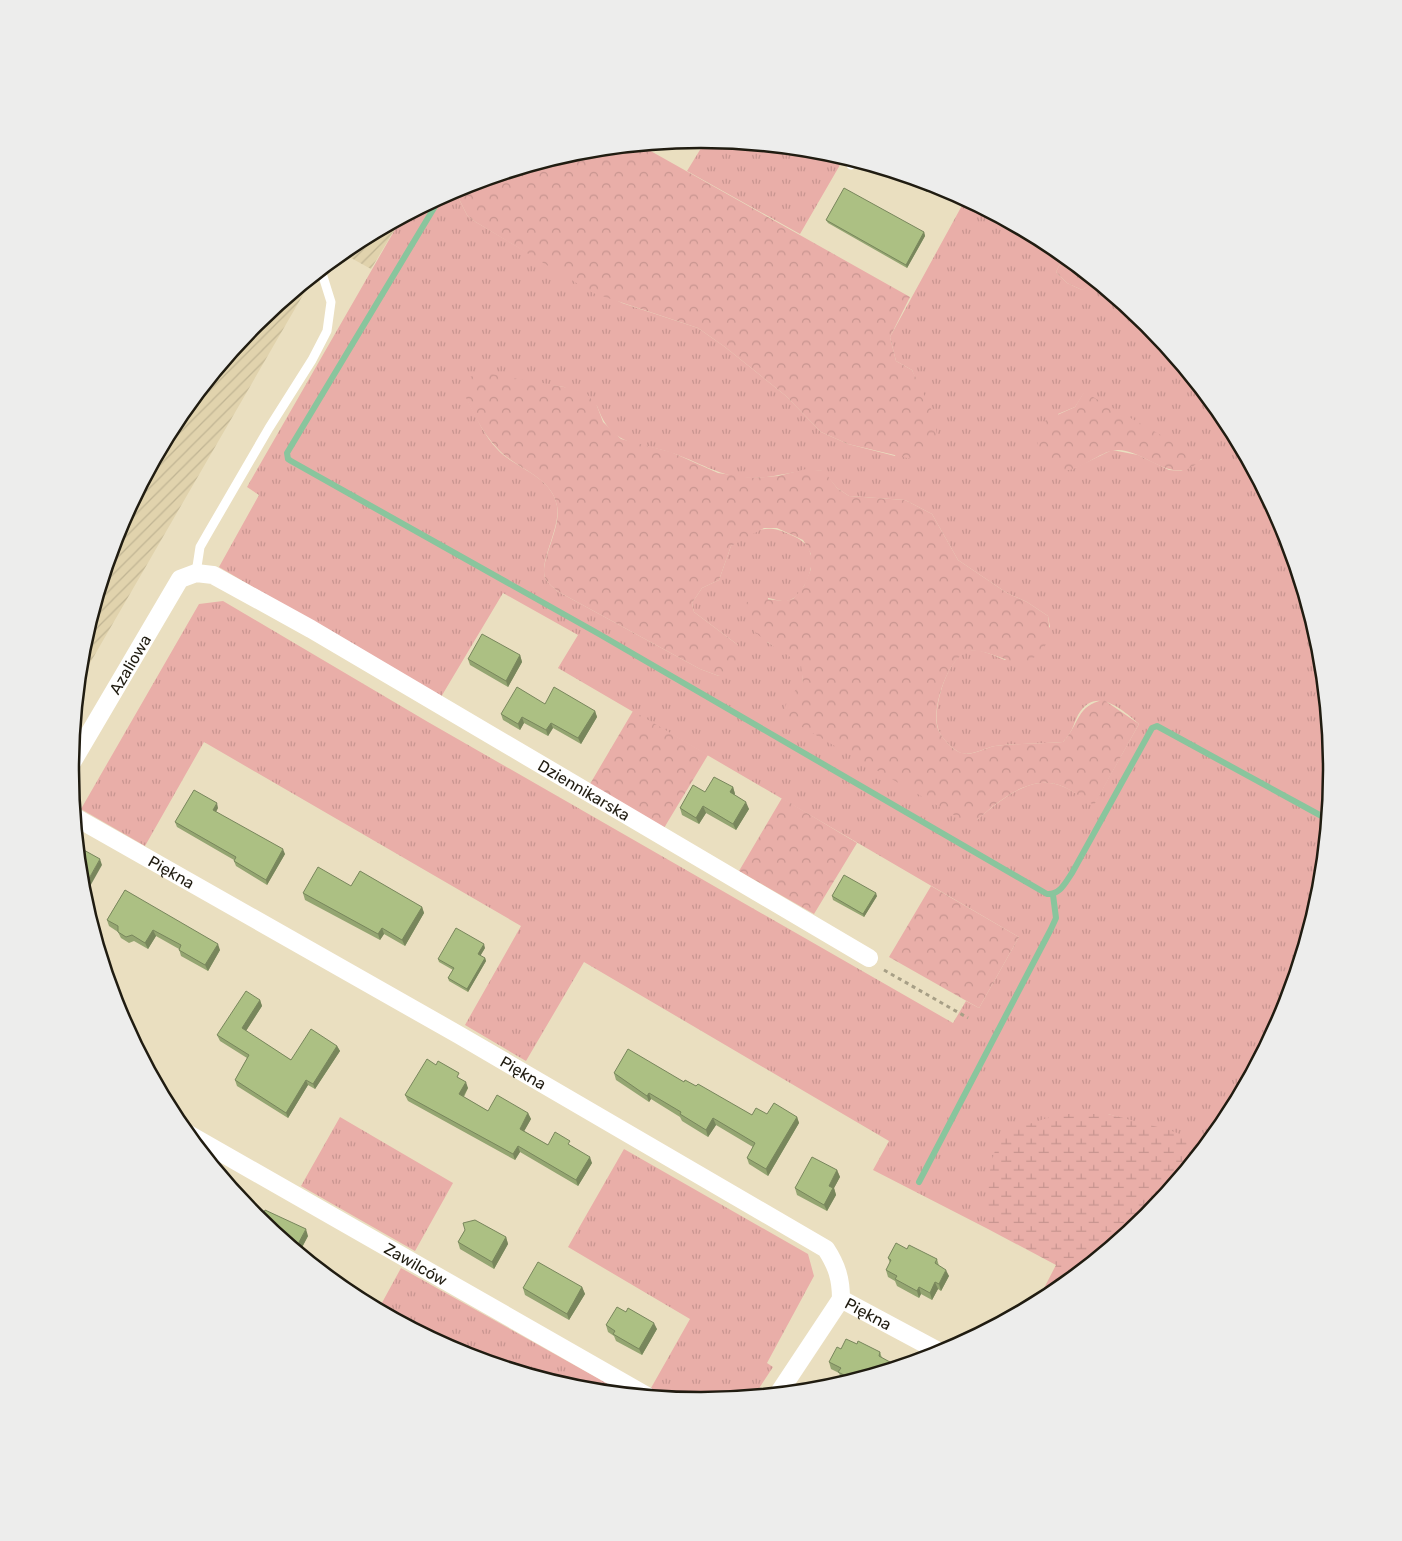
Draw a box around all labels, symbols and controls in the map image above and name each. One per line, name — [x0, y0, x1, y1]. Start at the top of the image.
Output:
street label: Azaliowa — [105, 631, 155, 698]
street label: Dziennikarska — [535, 756, 633, 824]
street label: Piękna — [145, 851, 198, 892]
street label: Piękna — [497, 1052, 550, 1093]
street label: Zawilców — [381, 1238, 451, 1290]
street label: Piękna — [842, 1293, 895, 1334]

